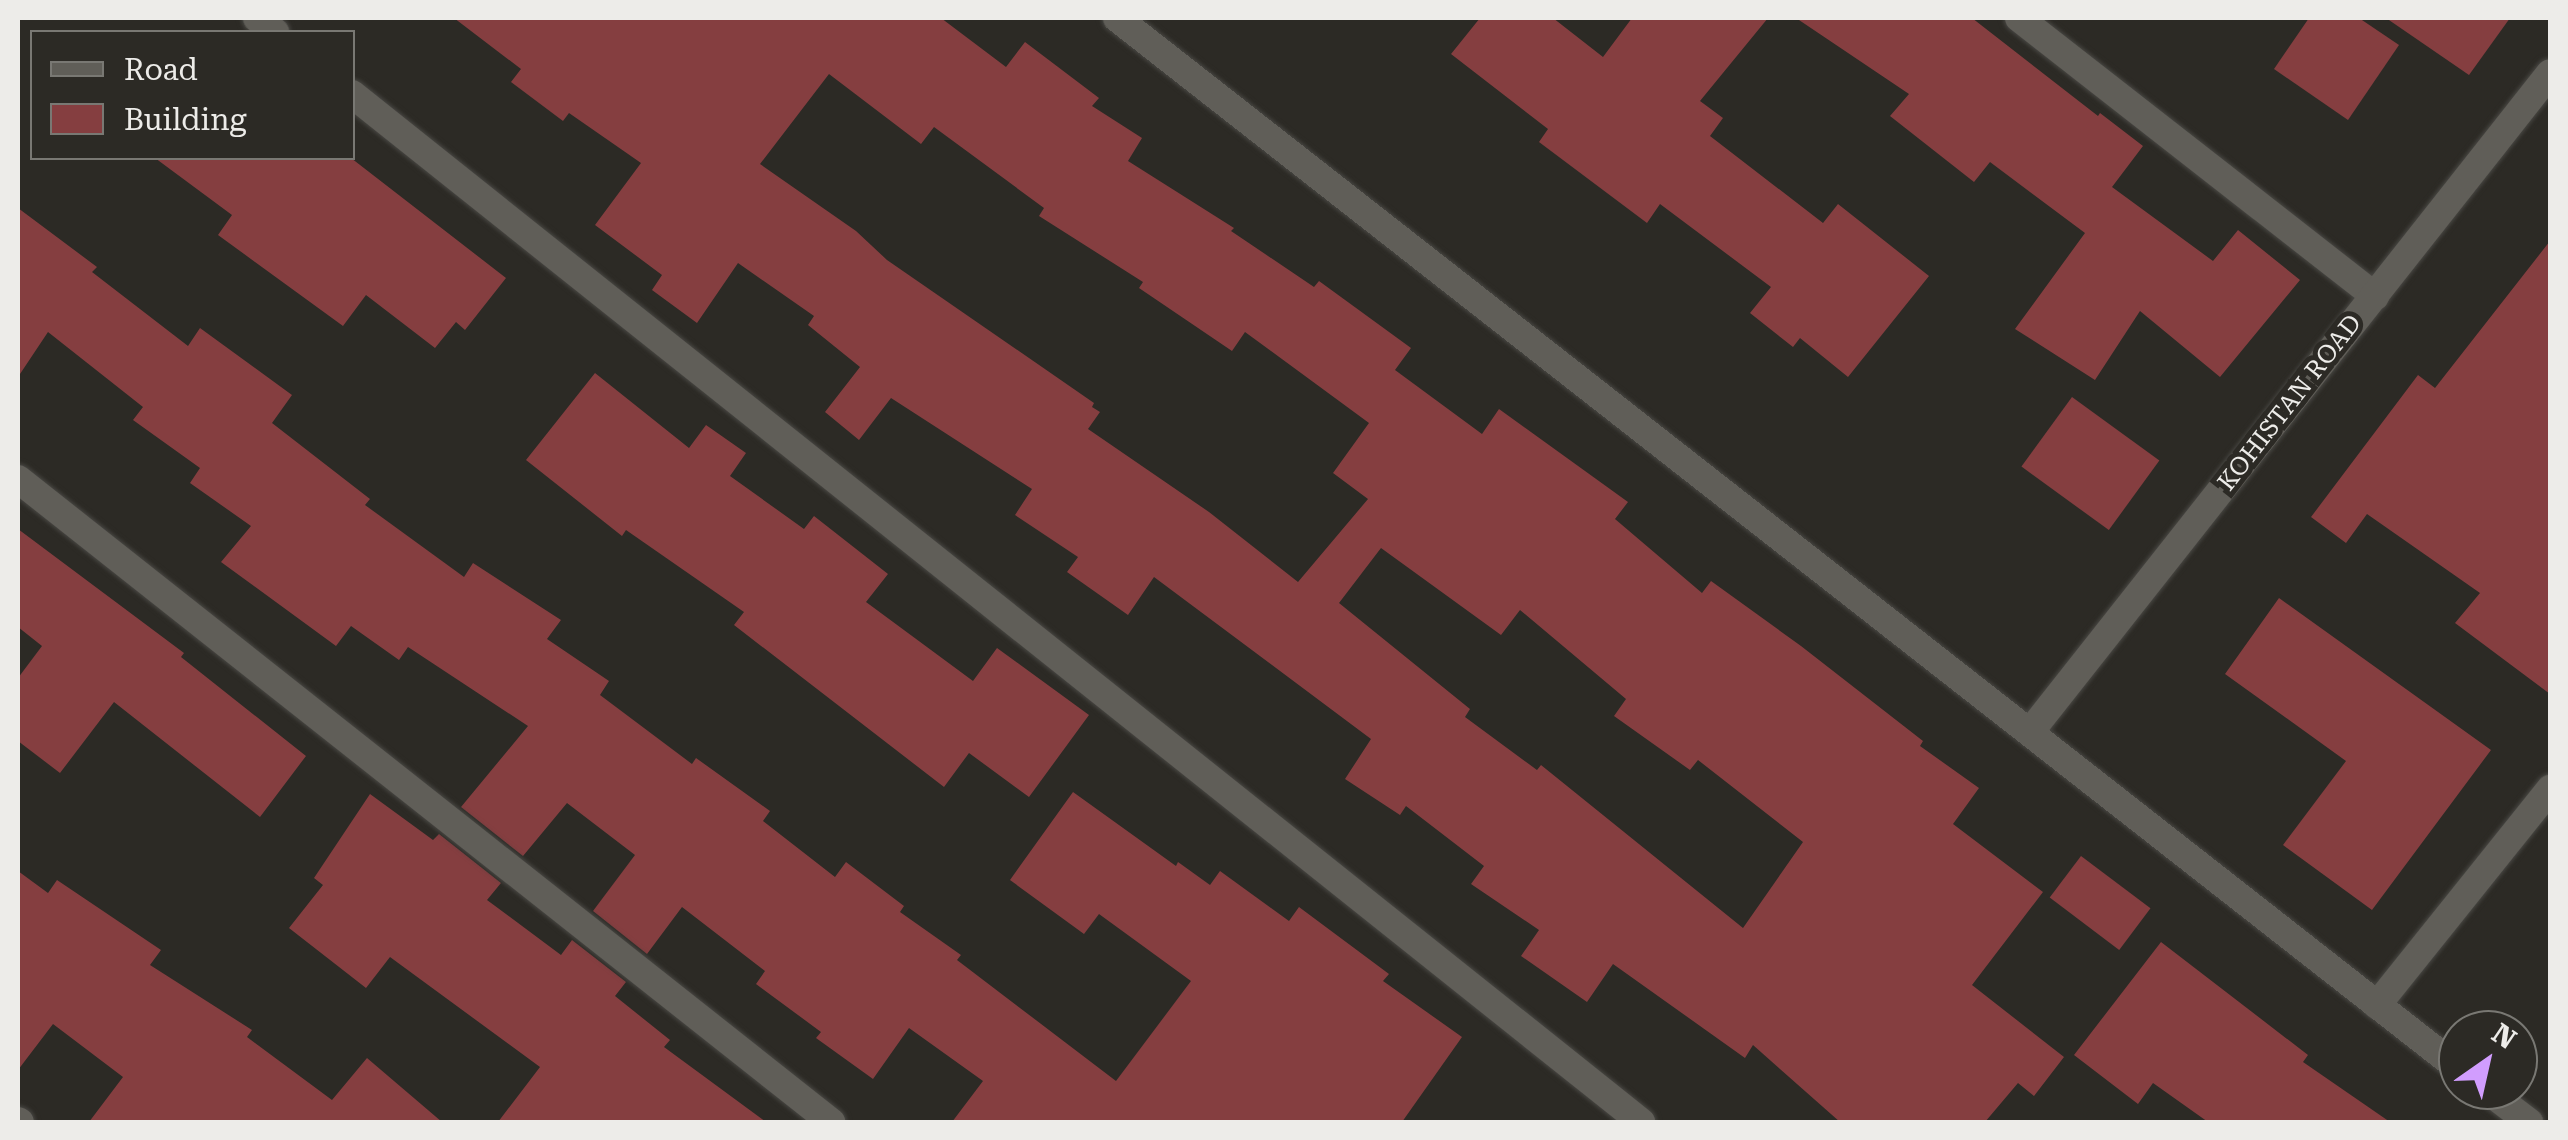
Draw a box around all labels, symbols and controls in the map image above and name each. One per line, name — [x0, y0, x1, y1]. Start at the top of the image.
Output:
legend — [30, 30, 355, 160]
text: Road — [124, 52, 198, 87]
text: Building — [124, 102, 247, 137]
street label: KOHISTAN ROAD — [2212, 309, 2368, 497]
north arrow — [2438, 1010, 2538, 1110]
text: N — [2486, 1017, 2522, 1056]

